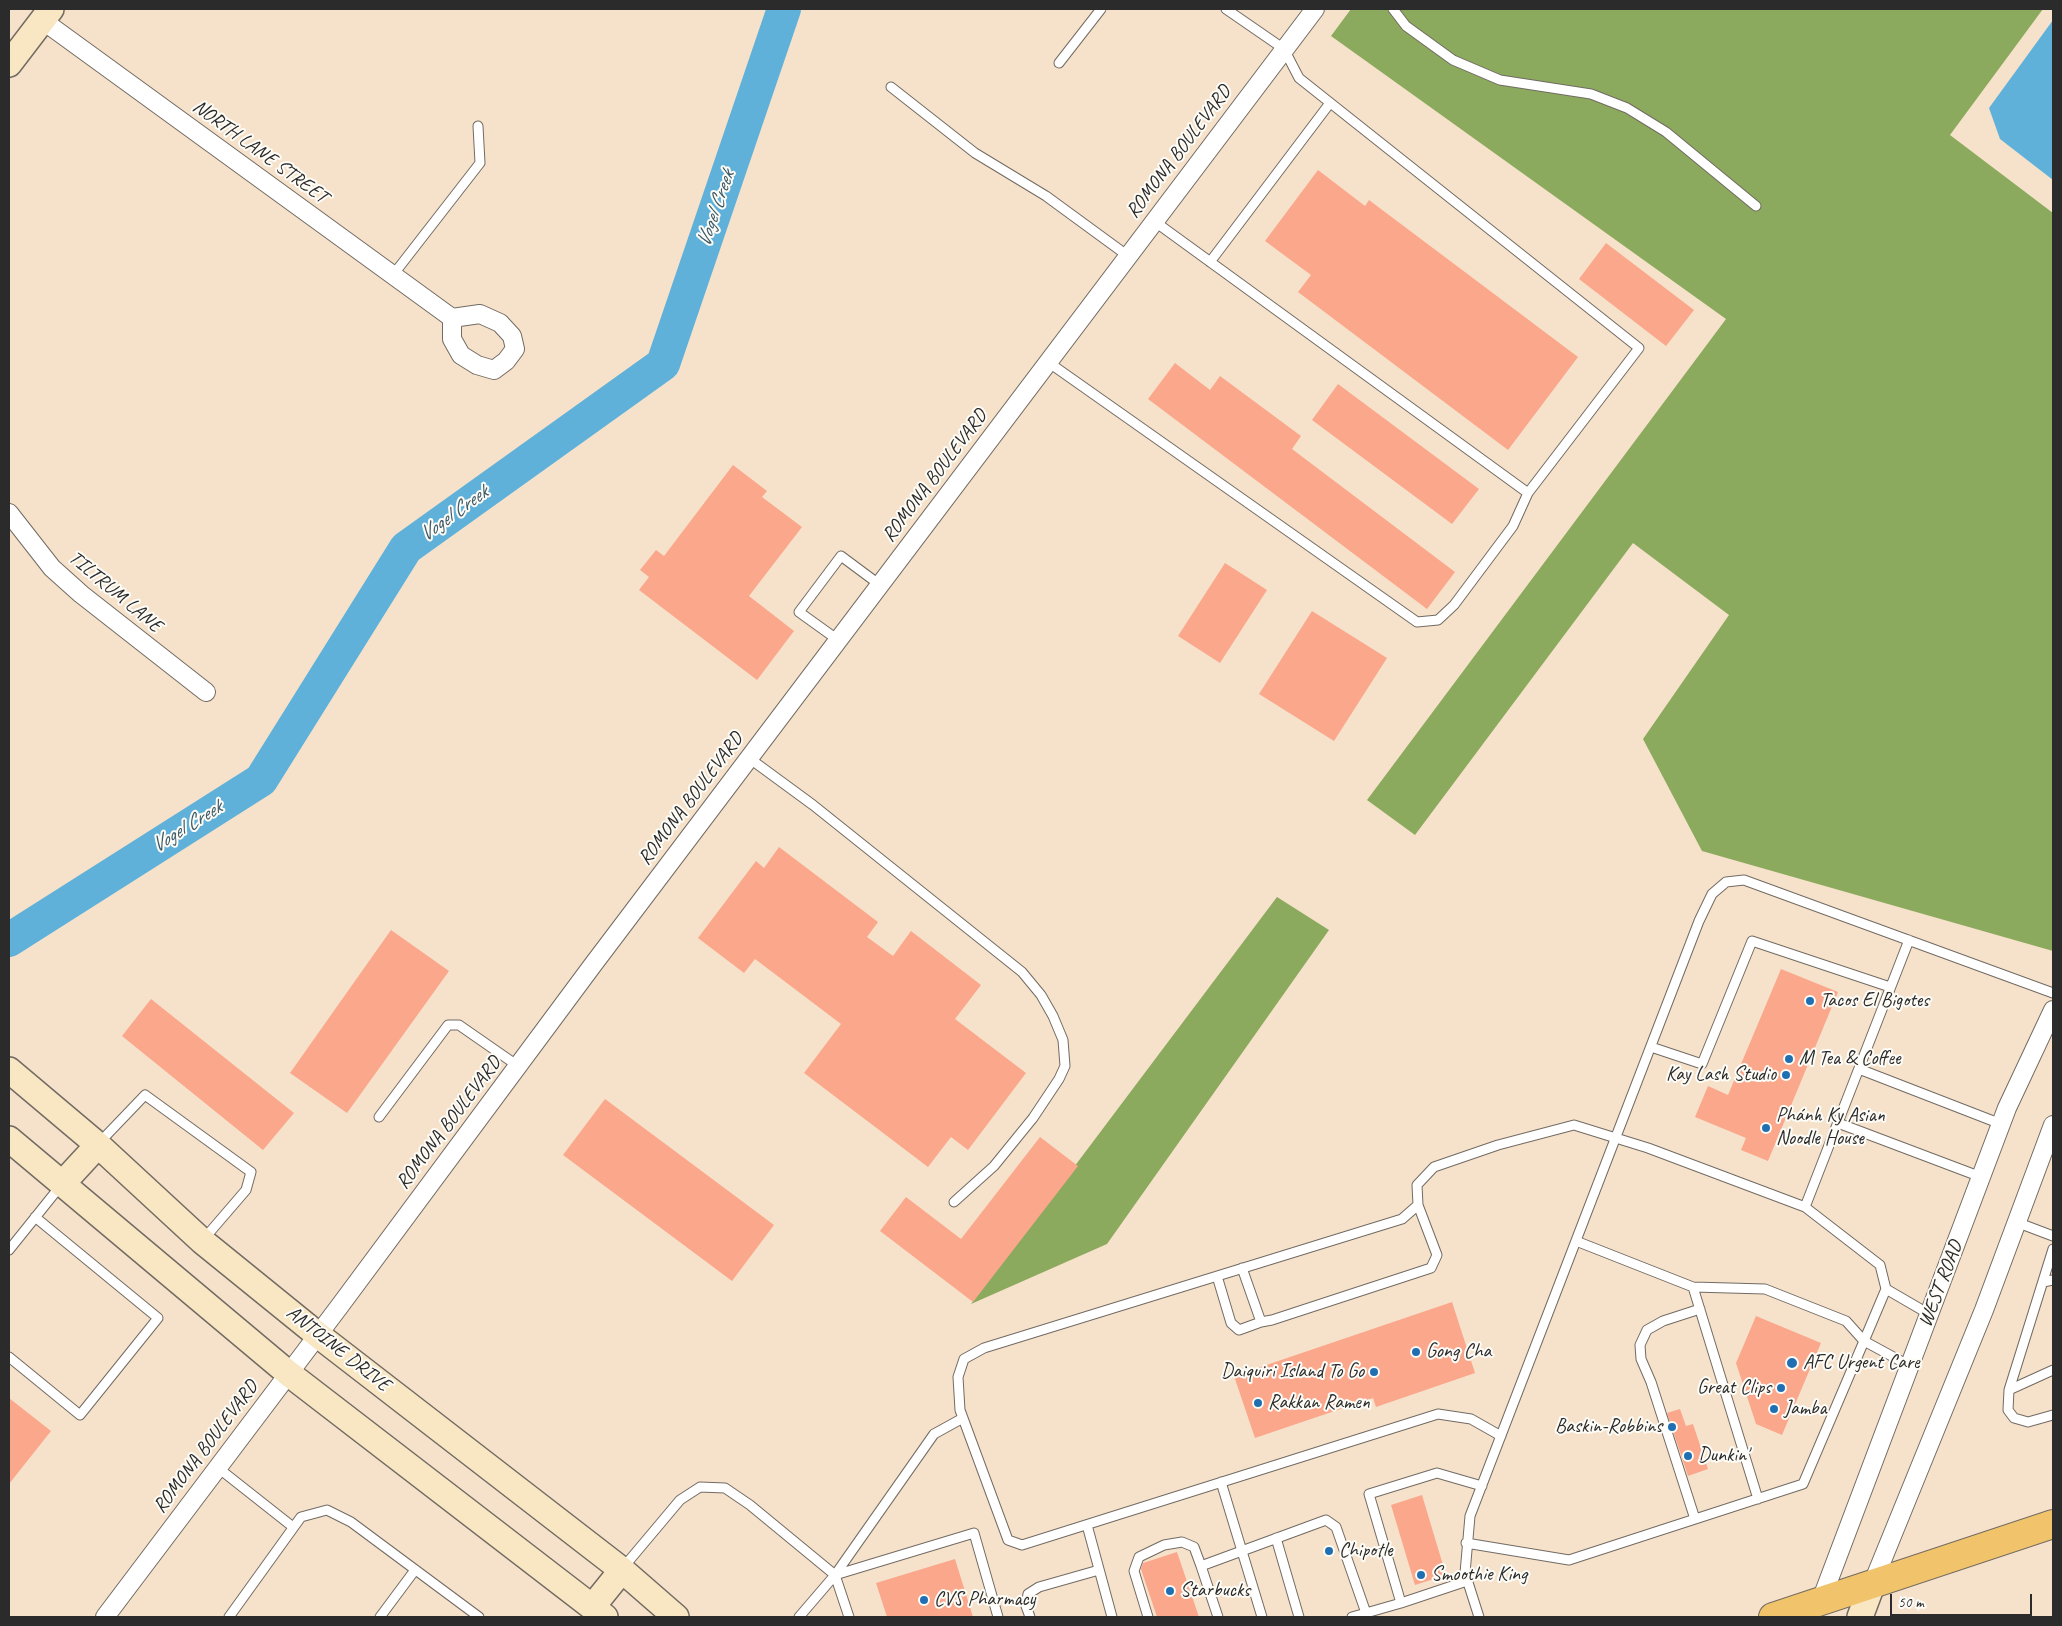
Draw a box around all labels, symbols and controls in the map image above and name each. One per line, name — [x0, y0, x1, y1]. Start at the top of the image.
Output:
street label: ROMONA BOULEVARD — [1121, 81, 1237, 223]
street label: NORTH LANE STREET — [188, 95, 332, 209]
water label: Vogel Creek — [691, 168, 741, 250]
street label: ROMONA BOULEVARD — [877, 405, 993, 547]
water label: Vogel Creek — [415, 481, 493, 547]
street label: TILTRUM LANE — [64, 546, 166, 638]
street label: ROMONA BOULEVARD — [633, 728, 749, 870]
water label: Vogel Creek — [147, 795, 227, 859]
place label: Tacos El Bigotes — [1820, 989, 1929, 1013]
marker: Tacos El Bigotes — [1804, 995, 1816, 1007]
place label: M Tea & Coffee — [1799, 1047, 1901, 1071]
street label: ROMONA BOULEVARD — [391, 1052, 507, 1194]
marker: M Tea & Coffee — [1783, 1053, 1795, 1065]
place label: Kay Lash Studio — [1666, 1063, 1776, 1087]
marker: Kay Lash Studio — [1780, 1069, 1792, 1081]
place label: Phánh Ky Asian Noodle House — [1776, 1104, 1885, 1151]
marker: Phánh Ky Asian Noodle House — [1760, 1122, 1772, 1134]
street label: WEST ROAD — [1914, 1238, 1968, 1330]
street label: ANTOINE DRIVE — [281, 1301, 395, 1397]
place label: Gong Cha — [1426, 1340, 1491, 1364]
marker: Gong Cha — [1410, 1346, 1422, 1358]
place label: AFC Urgent Care — [1803, 1351, 1920, 1375]
marker: AFC Urgent Care — [1785, 1356, 1799, 1370]
place label: Daiquiri Island To Go — [1221, 1360, 1364, 1384]
marker: Daiquiri Island To Go — [1368, 1366, 1380, 1378]
street label: ROMONA BOULEVARD — [148, 1376, 264, 1518]
place label: Great Clips — [1697, 1376, 1771, 1400]
marker: Great Clips — [1775, 1382, 1787, 1394]
place label: Rakkan Ramen — [1268, 1391, 1370, 1415]
marker: Rakkan Ramen — [1252, 1397, 1264, 1409]
place label: Jamba — [1784, 1397, 1827, 1421]
marker: Jamba — [1768, 1403, 1780, 1415]
place label: Baskin-Robbins — [1555, 1415, 1662, 1439]
marker: Baskin-Robbins — [1666, 1421, 1678, 1433]
place label: Dunkin' — [1698, 1444, 1748, 1468]
marker: Dunkin' — [1682, 1450, 1694, 1462]
place label: Chipotle — [1339, 1539, 1393, 1563]
marker: Chipotle — [1323, 1545, 1335, 1557]
place label: Smoothie King — [1431, 1563, 1527, 1587]
marker: Smoothie King — [1415, 1569, 1427, 1581]
place label: Starbucks — [1180, 1579, 1250, 1603]
scale bar — [1892, 1584, 2034, 1616]
marker: Starbucks — [1164, 1585, 1176, 1597]
place label: CVS Pharmacy — [934, 1588, 1035, 1612]
text: 50 m — [1898, 1593, 1924, 1612]
marker: CVS Pharmacy — [918, 1594, 930, 1606]

